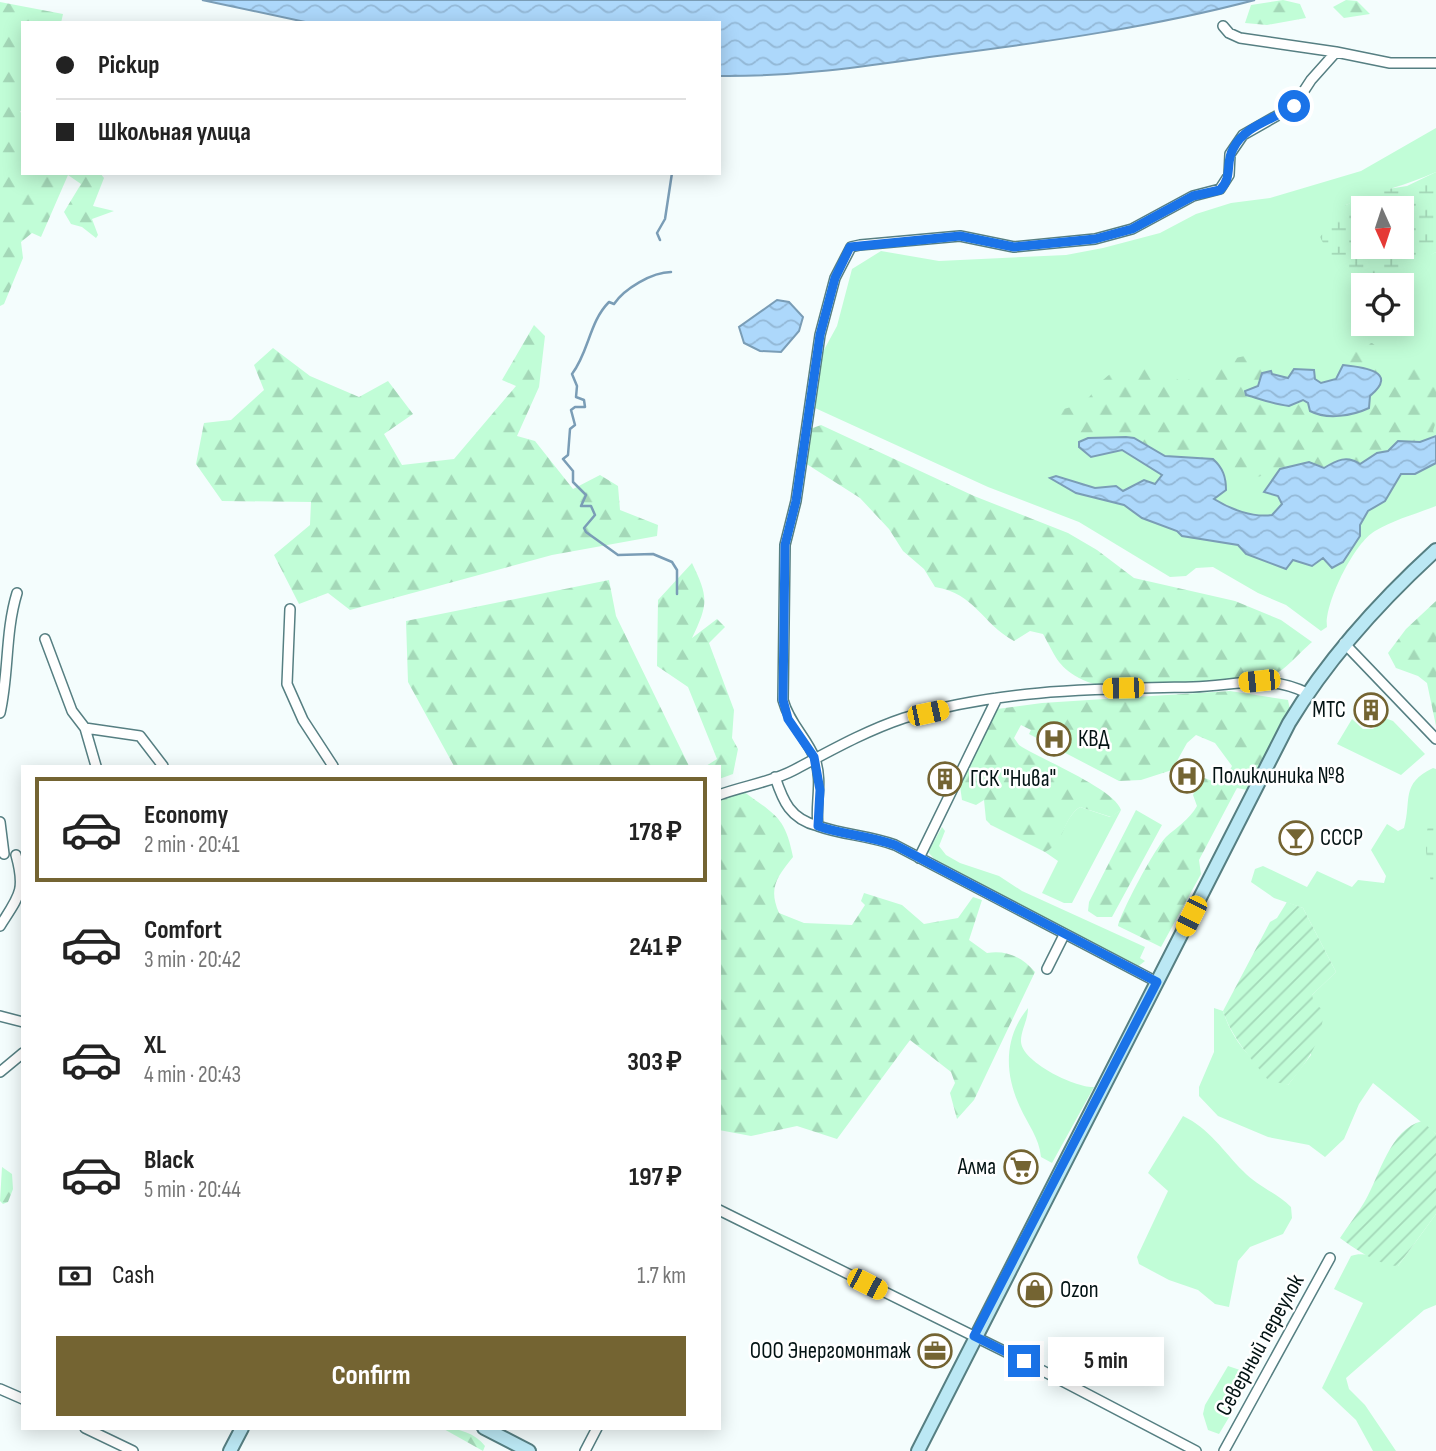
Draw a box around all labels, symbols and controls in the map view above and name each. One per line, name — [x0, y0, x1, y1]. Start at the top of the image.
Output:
text: Pickup — [98, 50, 160, 81]
route start — [1278, 90, 1310, 122]
text: Школьная улица — [98, 117, 251, 148]
north arrow — [1351, 196, 1414, 259]
map controls — [1351, 196, 1414, 336]
button: locate — [1351, 273, 1414, 336]
car — [1238, 668, 1281, 694]
car — [1102, 677, 1145, 699]
building icon: МТС — [1352, 691, 1390, 729]
place label: МТС — [1312, 696, 1346, 724]
car — [906, 698, 951, 728]
hospital icon: КВД — [1035, 720, 1073, 758]
place label: КВД — [1078, 725, 1110, 753]
hospital icon: Поликлиника №8 — [1168, 757, 1206, 795]
building icon: ГСК "Нива" — [926, 760, 964, 798]
place label: Поликлиника №8 — [1212, 762, 1345, 790]
place label: ГСК "Нива" — [970, 765, 1056, 793]
icon: car — [60, 798, 123, 861]
text: Economy — [144, 800, 228, 831]
text: 178 ₽ — [629, 817, 682, 848]
bar icon: СССР — [1277, 819, 1315, 857]
place label: СССР — [1320, 824, 1363, 852]
text: 2 min · 20:41 — [144, 831, 239, 859]
car — [1173, 893, 1210, 939]
icon: car — [60, 913, 123, 976]
text: Comfort — [144, 915, 222, 946]
text: 241 ₽ — [629, 932, 682, 963]
text: 3 min · 20:42 — [144, 946, 241, 974]
icon: car — [60, 1028, 123, 1091]
text: XL — [144, 1030, 166, 1061]
text: 303 ₽ — [627, 1047, 682, 1078]
text: 4 min · 20:43 — [144, 1061, 241, 1089]
icon: car — [60, 1143, 123, 1206]
text: Black — [144, 1145, 194, 1176]
supermarket icon: Алма — [1002, 1148, 1040, 1186]
place label: Алма — [957, 1153, 996, 1181]
text: 197 ₽ — [629, 1162, 682, 1193]
text: 5 min · 20:44 — [144, 1176, 241, 1204]
icon: cash — [56, 1257, 94, 1295]
text: Cash — [112, 1260, 155, 1291]
text: 1.7 km — [637, 1262, 686, 1290]
car — [844, 1265, 891, 1303]
street label: Северный переулок — [1210, 1269, 1311, 1421]
shop icon: Ozon — [1016, 1271, 1054, 1309]
place label: Ozon — [1060, 1276, 1099, 1304]
office icon: ООО Энергомонтаж — [916, 1332, 954, 1370]
button: Confirm — [56, 1336, 686, 1416]
callout: 5 min — [1048, 1336, 1164, 1386]
place label: ООО Энергомонтаж — [750, 1337, 912, 1365]
route end — [1008, 1345, 1040, 1377]
text: 5 min — [1084, 1347, 1128, 1375]

